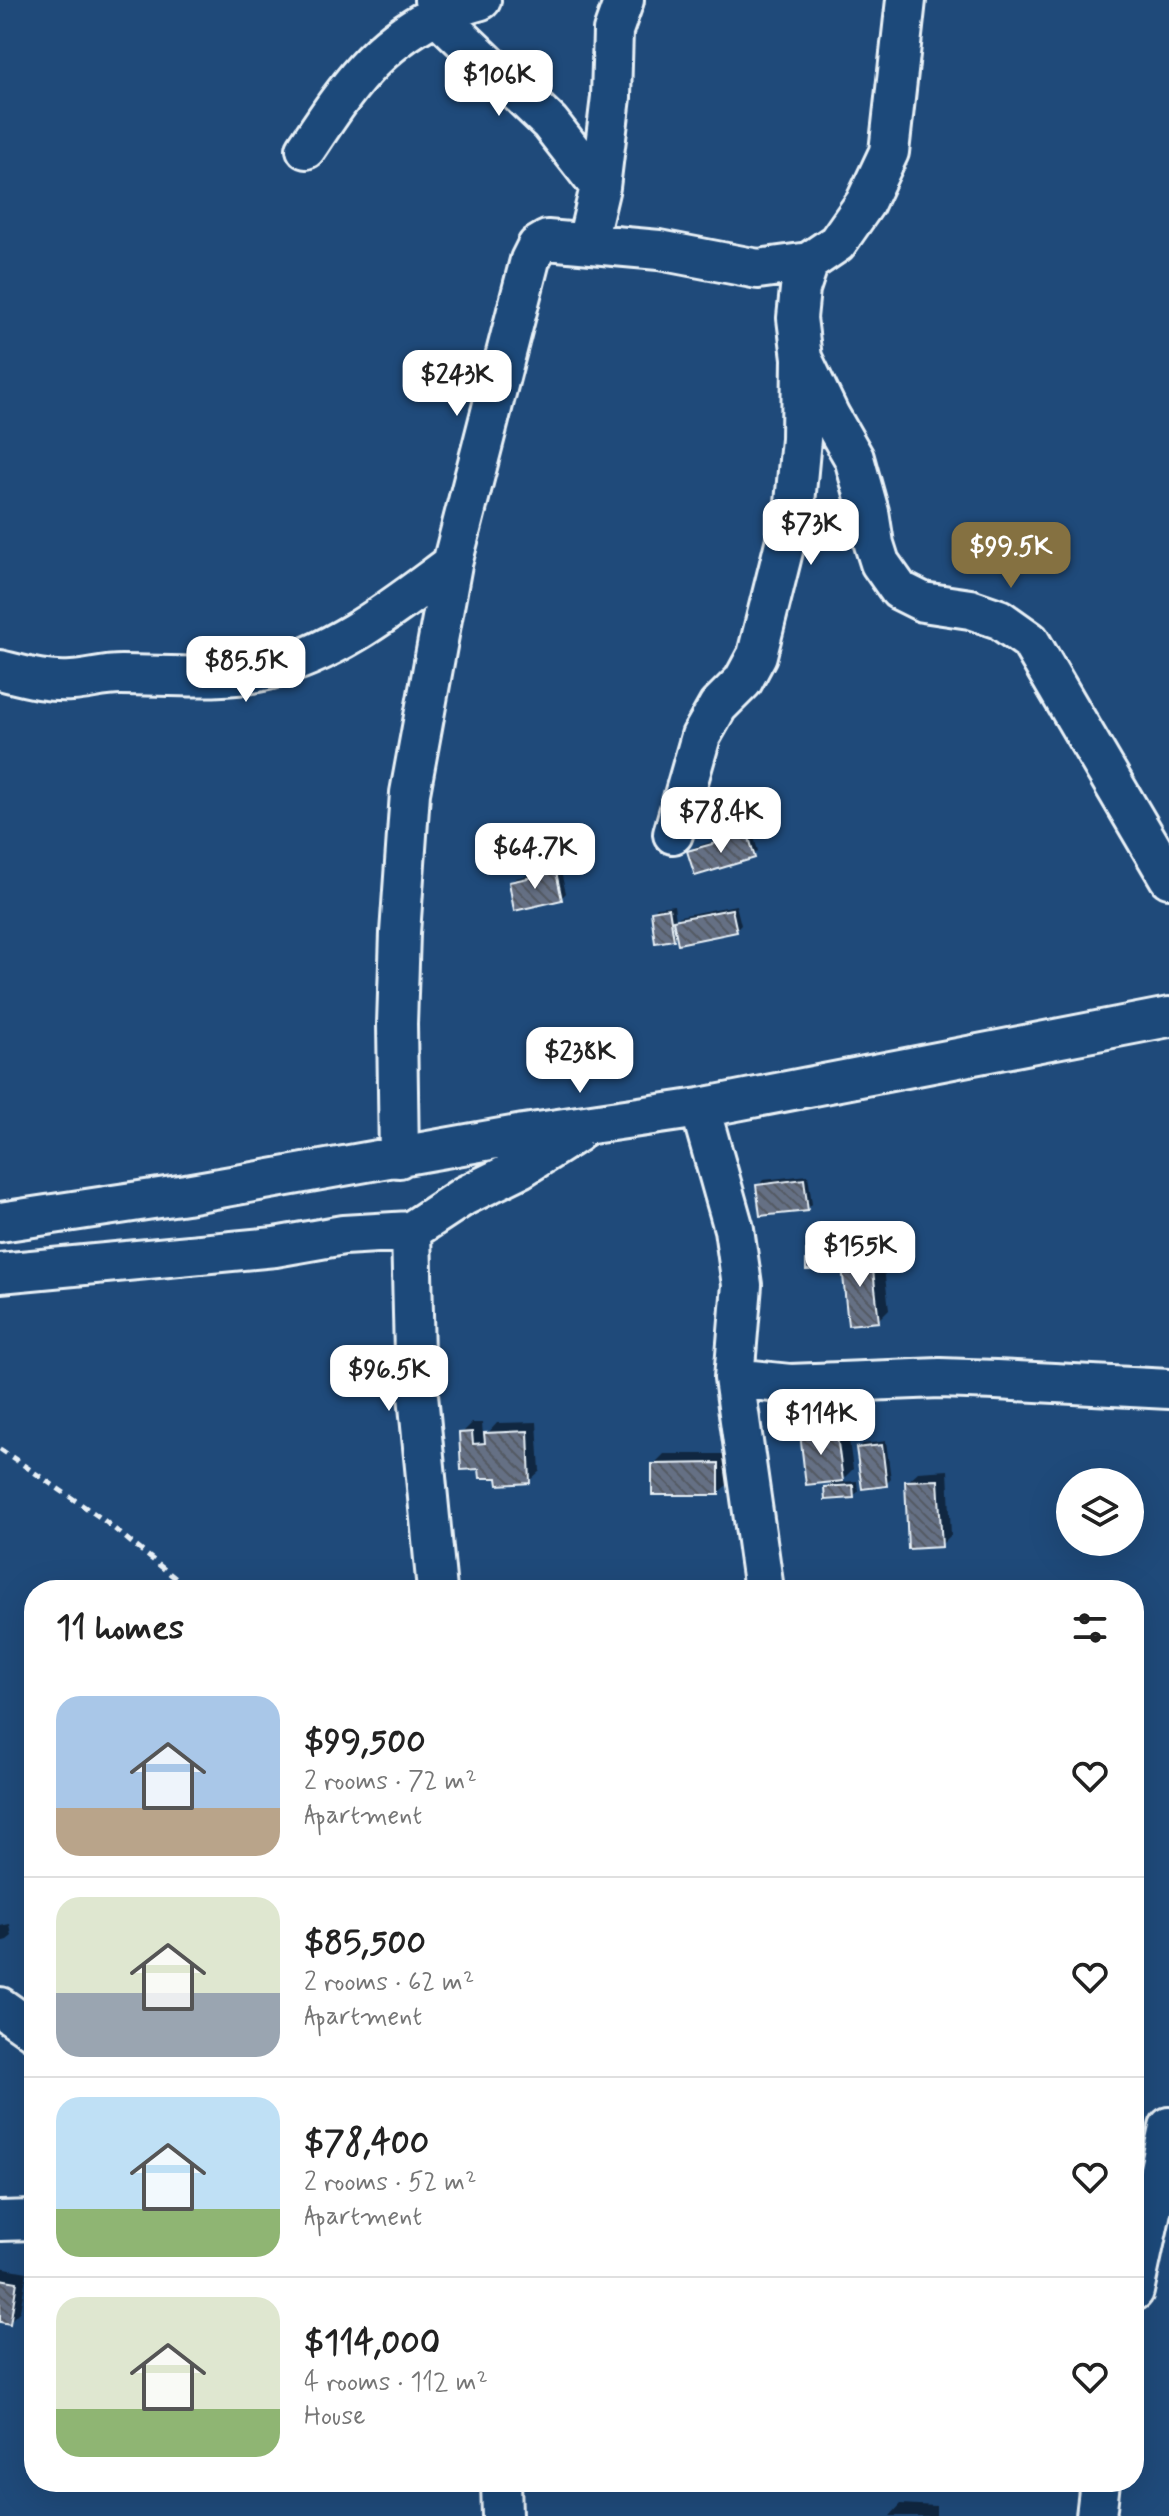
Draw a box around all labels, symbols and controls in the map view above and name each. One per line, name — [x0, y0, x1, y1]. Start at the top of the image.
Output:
pin: $106K — [443, 50, 555, 118]
text: $106K — [463, 59, 535, 93]
pin: $243K — [401, 350, 513, 418]
text: $243K — [421, 359, 493, 393]
pin: $73K — [764, 499, 858, 567]
text: $73K — [781, 508, 841, 542]
pin: $99.5K — [946, 522, 1076, 590]
text: $99.5K — [970, 531, 1052, 565]
pin: $85.5K — [181, 636, 311, 704]
text: $85.5K — [204, 645, 288, 679]
pin: $78.4K — [656, 787, 786, 855]
text: $78.4K — [679, 796, 763, 830]
pin: $64.7K — [470, 823, 600, 891]
text: $64.7K — [493, 832, 577, 866]
pin: $238K — [524, 1027, 636, 1095]
text: $238K — [544, 1036, 616, 1070]
pin: $155K — [804, 1221, 916, 1289]
text: $155K — [823, 1230, 897, 1264]
pin: $96.5K — [324, 1345, 454, 1413]
text: $96.5K — [348, 1354, 430, 1388]
pin: $114K — [765, 1389, 877, 1457]
text: $114K — [785, 1398, 857, 1432]
map controls — [1056, 1468, 1144, 1556]
button: layers — [1056, 1468, 1144, 1556]
text: 11 homes — [56, 1606, 184, 1651]
icon: filters — [1068, 1606, 1112, 1650]
text: $99,500 — [304, 1720, 426, 1765]
icon: home — [120, 1728, 216, 1824]
icon: heart — [1068, 1754, 1112, 1798]
text: 2 rooms · 72 m² — [304, 1765, 477, 1799]
text: Apartment — [304, 1799, 422, 1833]
text: $85,500 — [304, 1921, 426, 1966]
icon: home — [120, 1929, 216, 2025]
icon: heart — [1068, 1955, 1112, 1999]
text: 2 rooms · 62 m² — [304, 1966, 474, 2000]
text: Apartment — [304, 2000, 422, 2034]
text: $78,400 — [304, 2121, 429, 2166]
icon: home — [120, 2129, 216, 2225]
icon: heart — [1068, 2155, 1112, 2199]
text: 2 rooms · 52 m² — [304, 2166, 476, 2200]
text: Apartment — [304, 2200, 422, 2234]
text: $114,000 — [304, 2321, 440, 2366]
icon: home — [120, 2329, 216, 2425]
icon: heart — [1068, 2355, 1112, 2399]
text: 4 rooms · 112 m² — [304, 2366, 488, 2400]
text: House — [304, 2400, 365, 2434]

